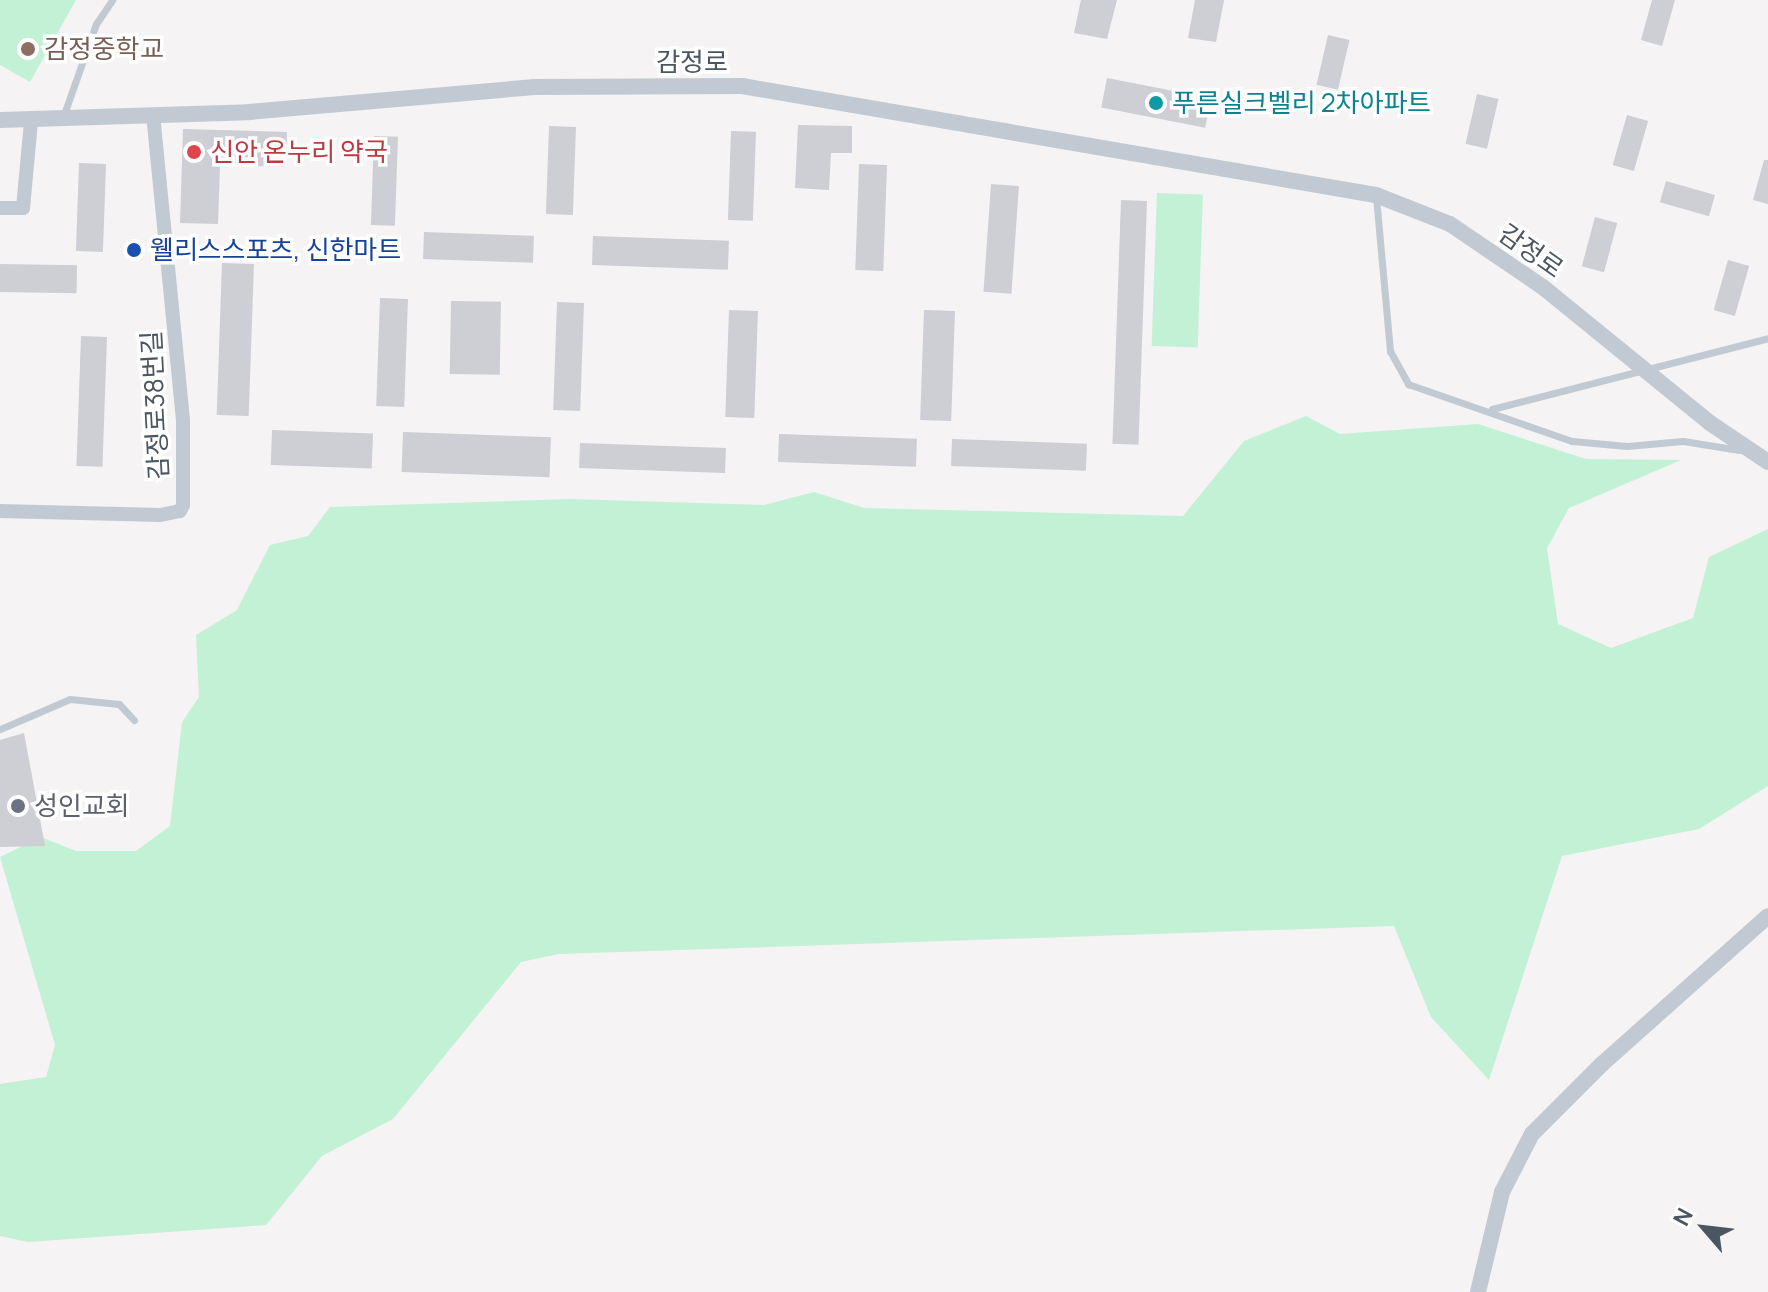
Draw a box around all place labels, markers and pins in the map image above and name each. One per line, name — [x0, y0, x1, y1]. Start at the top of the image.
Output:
place label: 감정중학교 — [44, 33, 164, 65]
marker: 감정중학교 — [19, 40, 37, 58]
place label: 푸른실크벨리 2차아파트 — [1172, 87, 1431, 119]
marker: 푸른실크벨리 2차아파트 — [1147, 94, 1165, 112]
place label: 신안 온누리 약국 — [210, 136, 388, 168]
marker: 신안 온누리 약국 — [185, 143, 203, 161]
place label: 웰리스스포츠, 신한마트 — [150, 234, 401, 266]
marker: 웰리스스포츠, 신한마트 — [125, 241, 143, 259]
place label: 성인교회 — [34, 790, 130, 822]
marker: 성인교회 — [9, 797, 27, 815]

